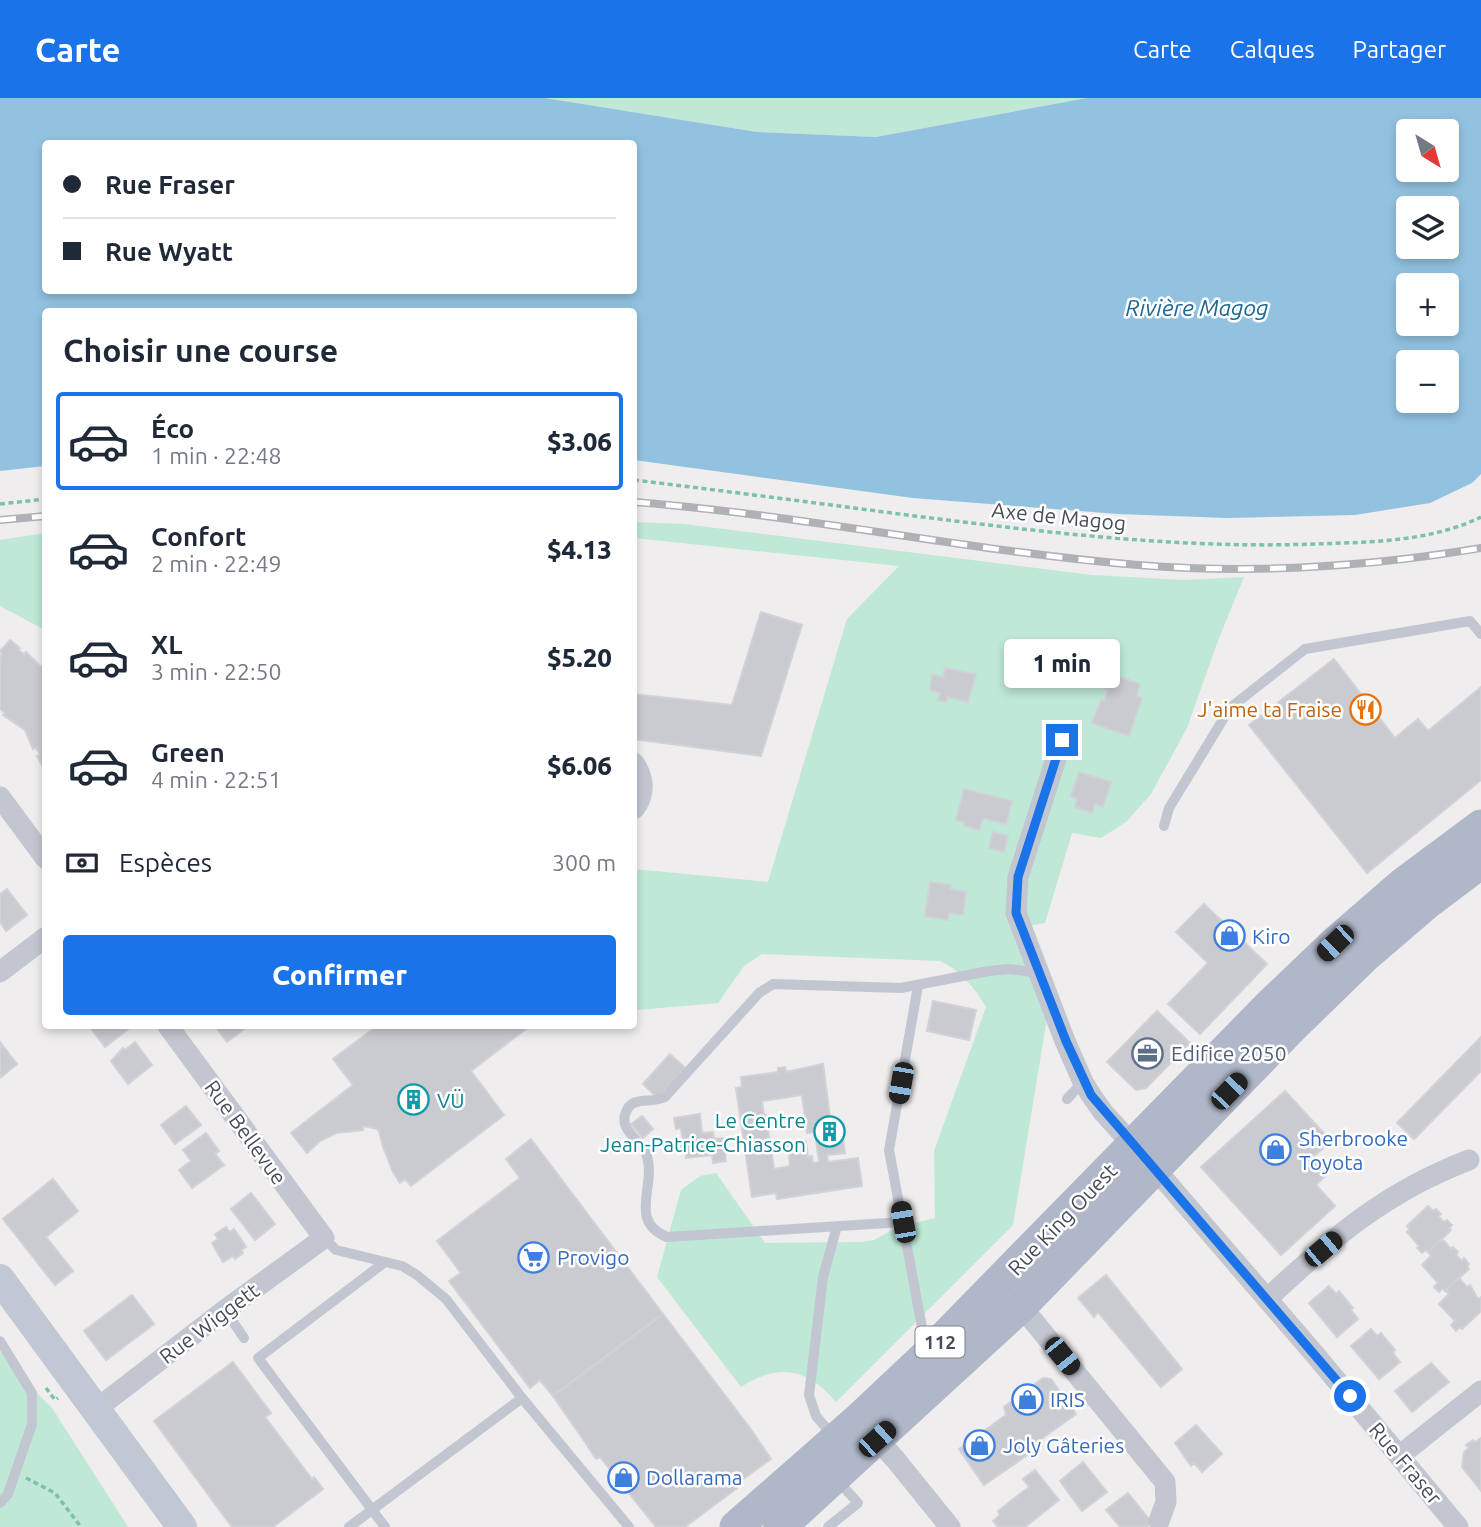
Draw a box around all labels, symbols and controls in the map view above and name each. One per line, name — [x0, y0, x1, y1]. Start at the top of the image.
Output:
text: Carte — [35, 31, 121, 68]
text: Carte — [1133, 36, 1192, 63]
text: Calques — [1230, 36, 1315, 63]
text: Partager — [1353, 36, 1446, 63]
north arrow — [1396, 119, 1460, 182]
map controls — [1396, 119, 1459, 413]
text: Rue Fraser — [105, 170, 235, 199]
button: layers — [1396, 196, 1459, 259]
text: Rue Wyatt — [105, 237, 233, 266]
button: + — [1396, 273, 1459, 336]
water label: Rivière Magog — [1125, 295, 1269, 320]
text: Choisir une course — [63, 332, 338, 368]
button: − — [1396, 350, 1459, 413]
icon: car — [67, 410, 130, 473]
text: Éco — [151, 414, 194, 443]
text: $3.06 — [547, 427, 612, 456]
text: 1 min · 22:48 — [151, 443, 282, 468]
street label: Axe de Magog — [991, 497, 1127, 535]
icon: car — [67, 518, 130, 581]
text: Confort — [151, 522, 246, 551]
text: $4.13 — [547, 535, 612, 564]
text: 2 min · 22:49 — [151, 551, 282, 576]
icon: car — [67, 626, 130, 689]
text: XL — [151, 630, 182, 659]
callout: 1 min — [1004, 638, 1120, 688]
text: $5.20 — [547, 643, 612, 672]
text: 1 min — [1033, 651, 1091, 676]
text: 3 min · 22:50 — [151, 659, 282, 684]
restaurant icon: J'aime ta Fraise — [1348, 692, 1382, 726]
place label: J'aime ta Fraise — [1197, 697, 1342, 721]
route end — [1046, 724, 1078, 756]
icon: car — [67, 734, 130, 797]
text: Green — [151, 738, 225, 767]
text: $6.06 — [547, 751, 612, 780]
text: 4 min · 22:51 — [151, 767, 282, 792]
icon: cash — [63, 844, 101, 882]
text: Espèces — [119, 848, 212, 877]
text: 300 m — [552, 850, 616, 875]
shop icon: Kiro — [1212, 919, 1246, 953]
car — [1313, 921, 1358, 965]
place label: Kiro — [1252, 924, 1291, 948]
button: Confirmer — [63, 935, 616, 1015]
office icon: Edifice 2050 — [1131, 1036, 1165, 1070]
place label: Edifice 2050 — [1171, 1041, 1287, 1065]
car — [888, 1060, 915, 1106]
car — [1207, 1069, 1252, 1113]
street label: Rue Bellevue — [200, 1075, 292, 1189]
building icon: VÜ — [397, 1083, 431, 1117]
place label: VÜ — [437, 1088, 465, 1112]
place label: Le Centre Jean-Patrice-Chiasson — [600, 1108, 806, 1156]
building icon: Le Centre Jean-Patrice-Chiasson — [812, 1115, 846, 1149]
place label: Sherbrooke Toyota — [1299, 1126, 1408, 1174]
shop icon: Sherbrooke Toyota — [1259, 1133, 1293, 1167]
street label: Rue King Ouest — [1003, 1158, 1121, 1280]
car — [890, 1199, 917, 1245]
car — [1301, 1227, 1346, 1271]
supermarket icon: Provigo — [517, 1240, 551, 1274]
place label: Provigo — [557, 1245, 629, 1269]
street label: Rue Wiggett — [154, 1278, 264, 1368]
road number: 112 — [916, 1326, 964, 1358]
car — [1041, 1333, 1084, 1379]
route start — [1334, 1380, 1366, 1412]
shop icon: IRIS — [1010, 1382, 1044, 1416]
place label: IRIS — [1050, 1387, 1085, 1411]
car — [855, 1417, 900, 1461]
street label: Rue Fraser — [1365, 1417, 1447, 1509]
shop icon: Joly Gâteries — [963, 1428, 997, 1462]
place label: Joly Gâteries — [1003, 1433, 1124, 1457]
shop icon: Dollarama — [606, 1460, 640, 1494]
place label: Dollarama — [646, 1465, 743, 1489]

